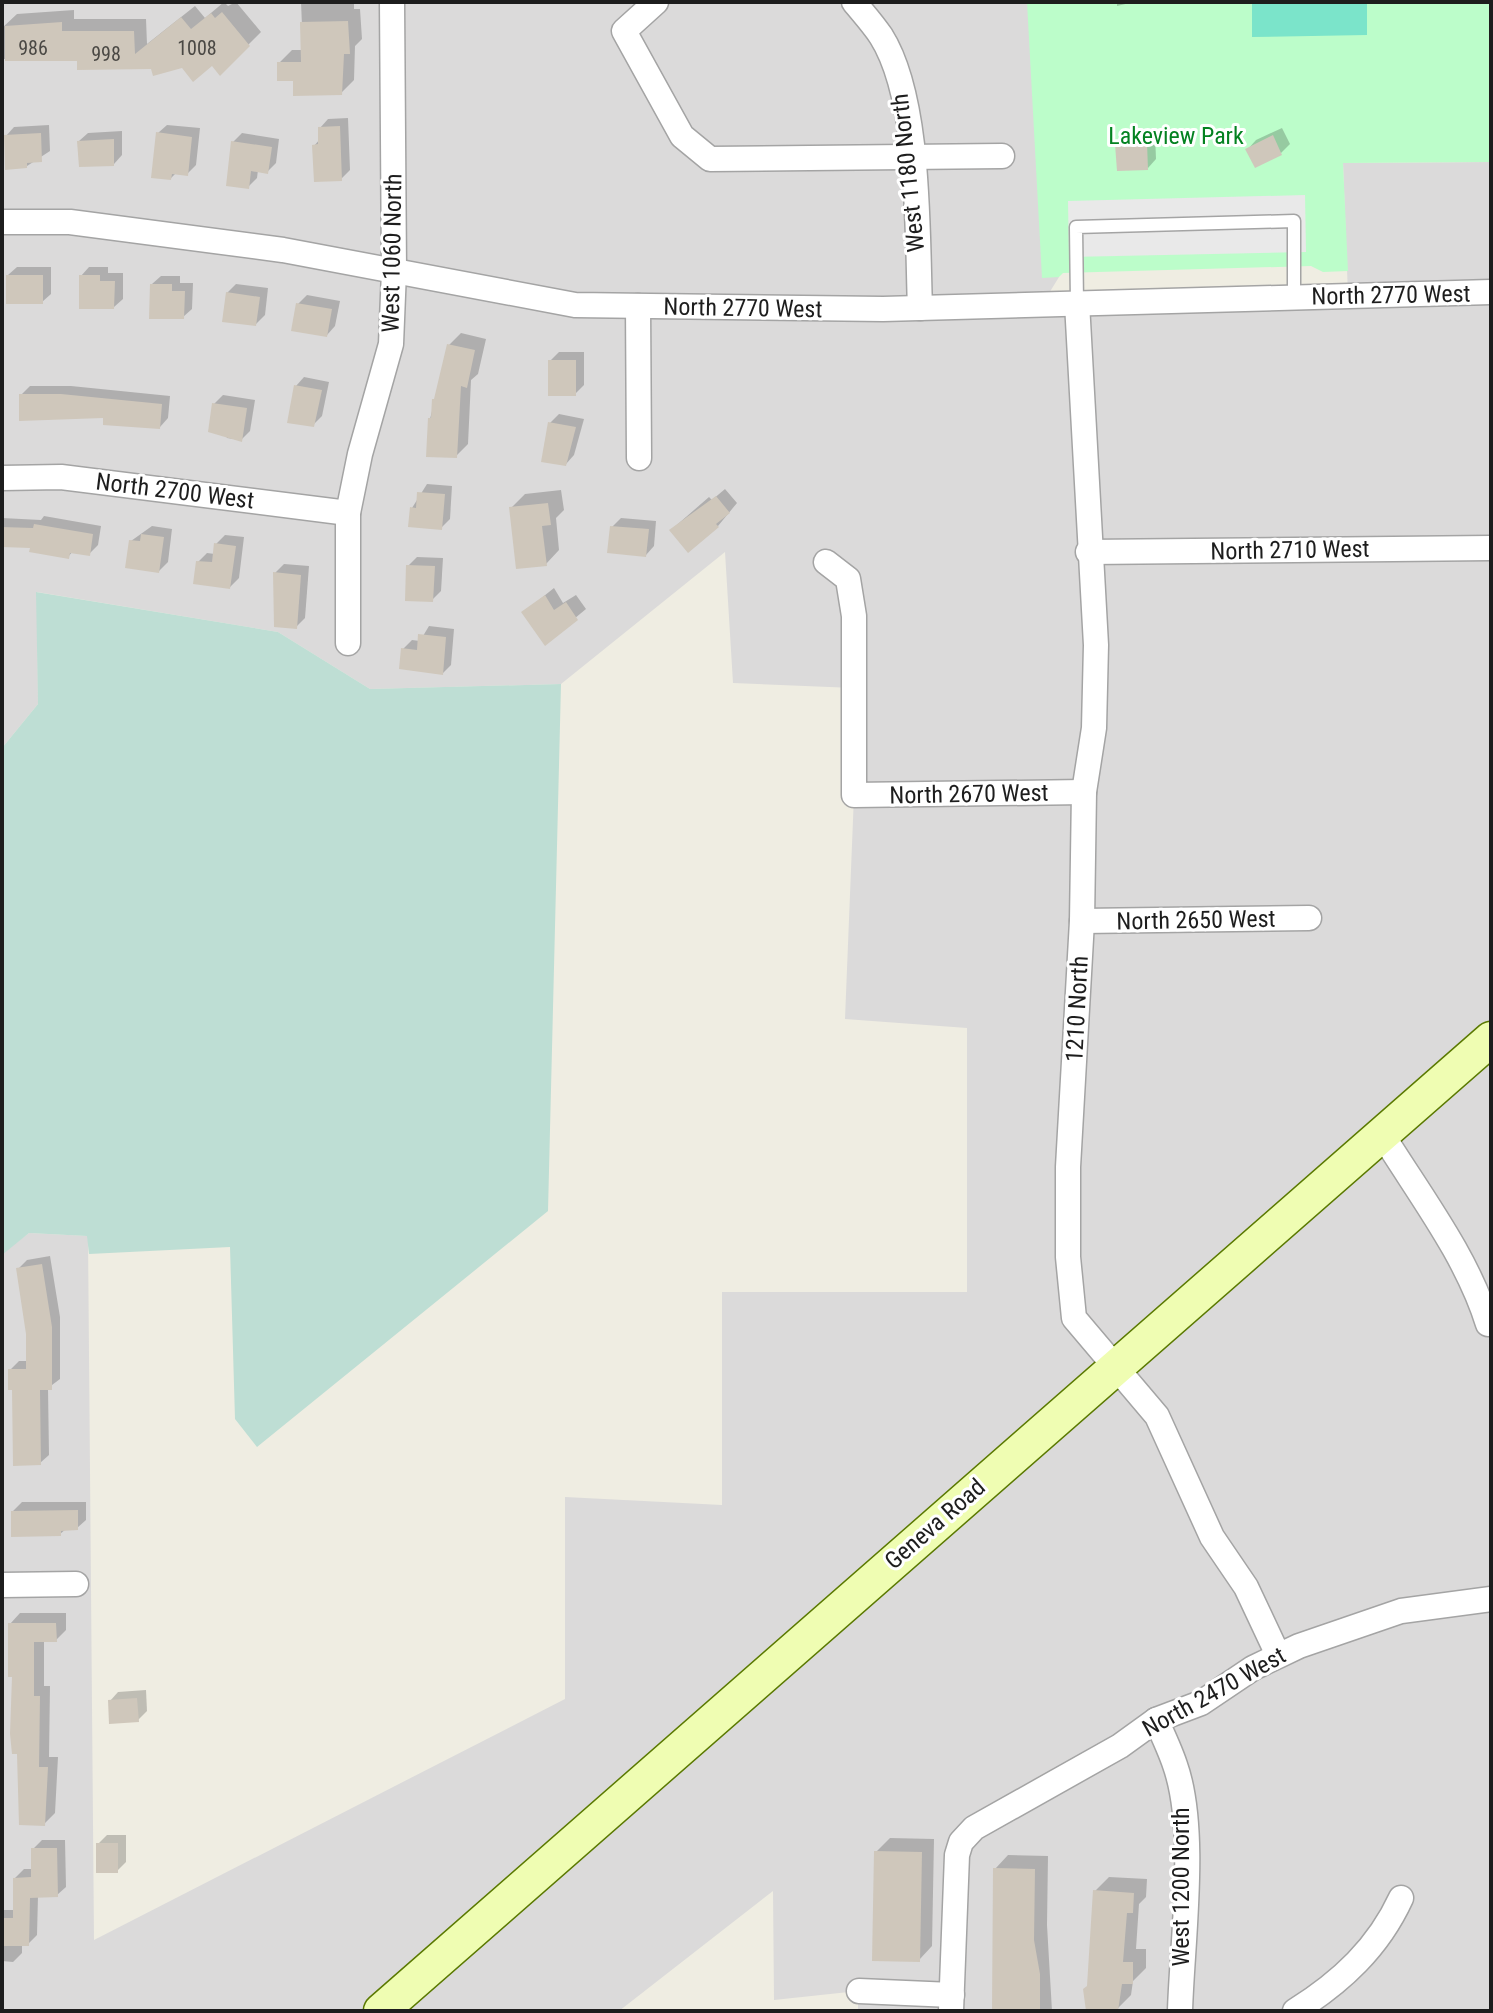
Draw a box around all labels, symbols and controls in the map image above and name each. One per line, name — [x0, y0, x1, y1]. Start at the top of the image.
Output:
house number: 986 — [18, 36, 48, 60]
house number: 1008 — [177, 36, 217, 60]
house number: 998 — [91, 42, 121, 66]
street label: West 1180 North — [886, 92, 930, 254]
park label: Lakeview Park — [1108, 122, 1244, 150]
street label: West 1060 North — [377, 173, 407, 333]
street label: North 2770 West — [1311, 280, 1471, 310]
street label: North 2770 West — [663, 293, 823, 323]
street label: North 2700 West — [94, 467, 256, 515]
street label: North 2710 West — [1210, 535, 1370, 565]
street label: North 2670 West — [889, 779, 1049, 809]
street label: North 2650 West — [1116, 905, 1276, 935]
street label: 1210 North — [1060, 955, 1094, 1063]
street label: Geneva Road — [879, 1473, 991, 1575]
street label: North 2470 West — [1138, 1641, 1290, 1743]
street label: West 1200 North — [1167, 1807, 1195, 1967]

